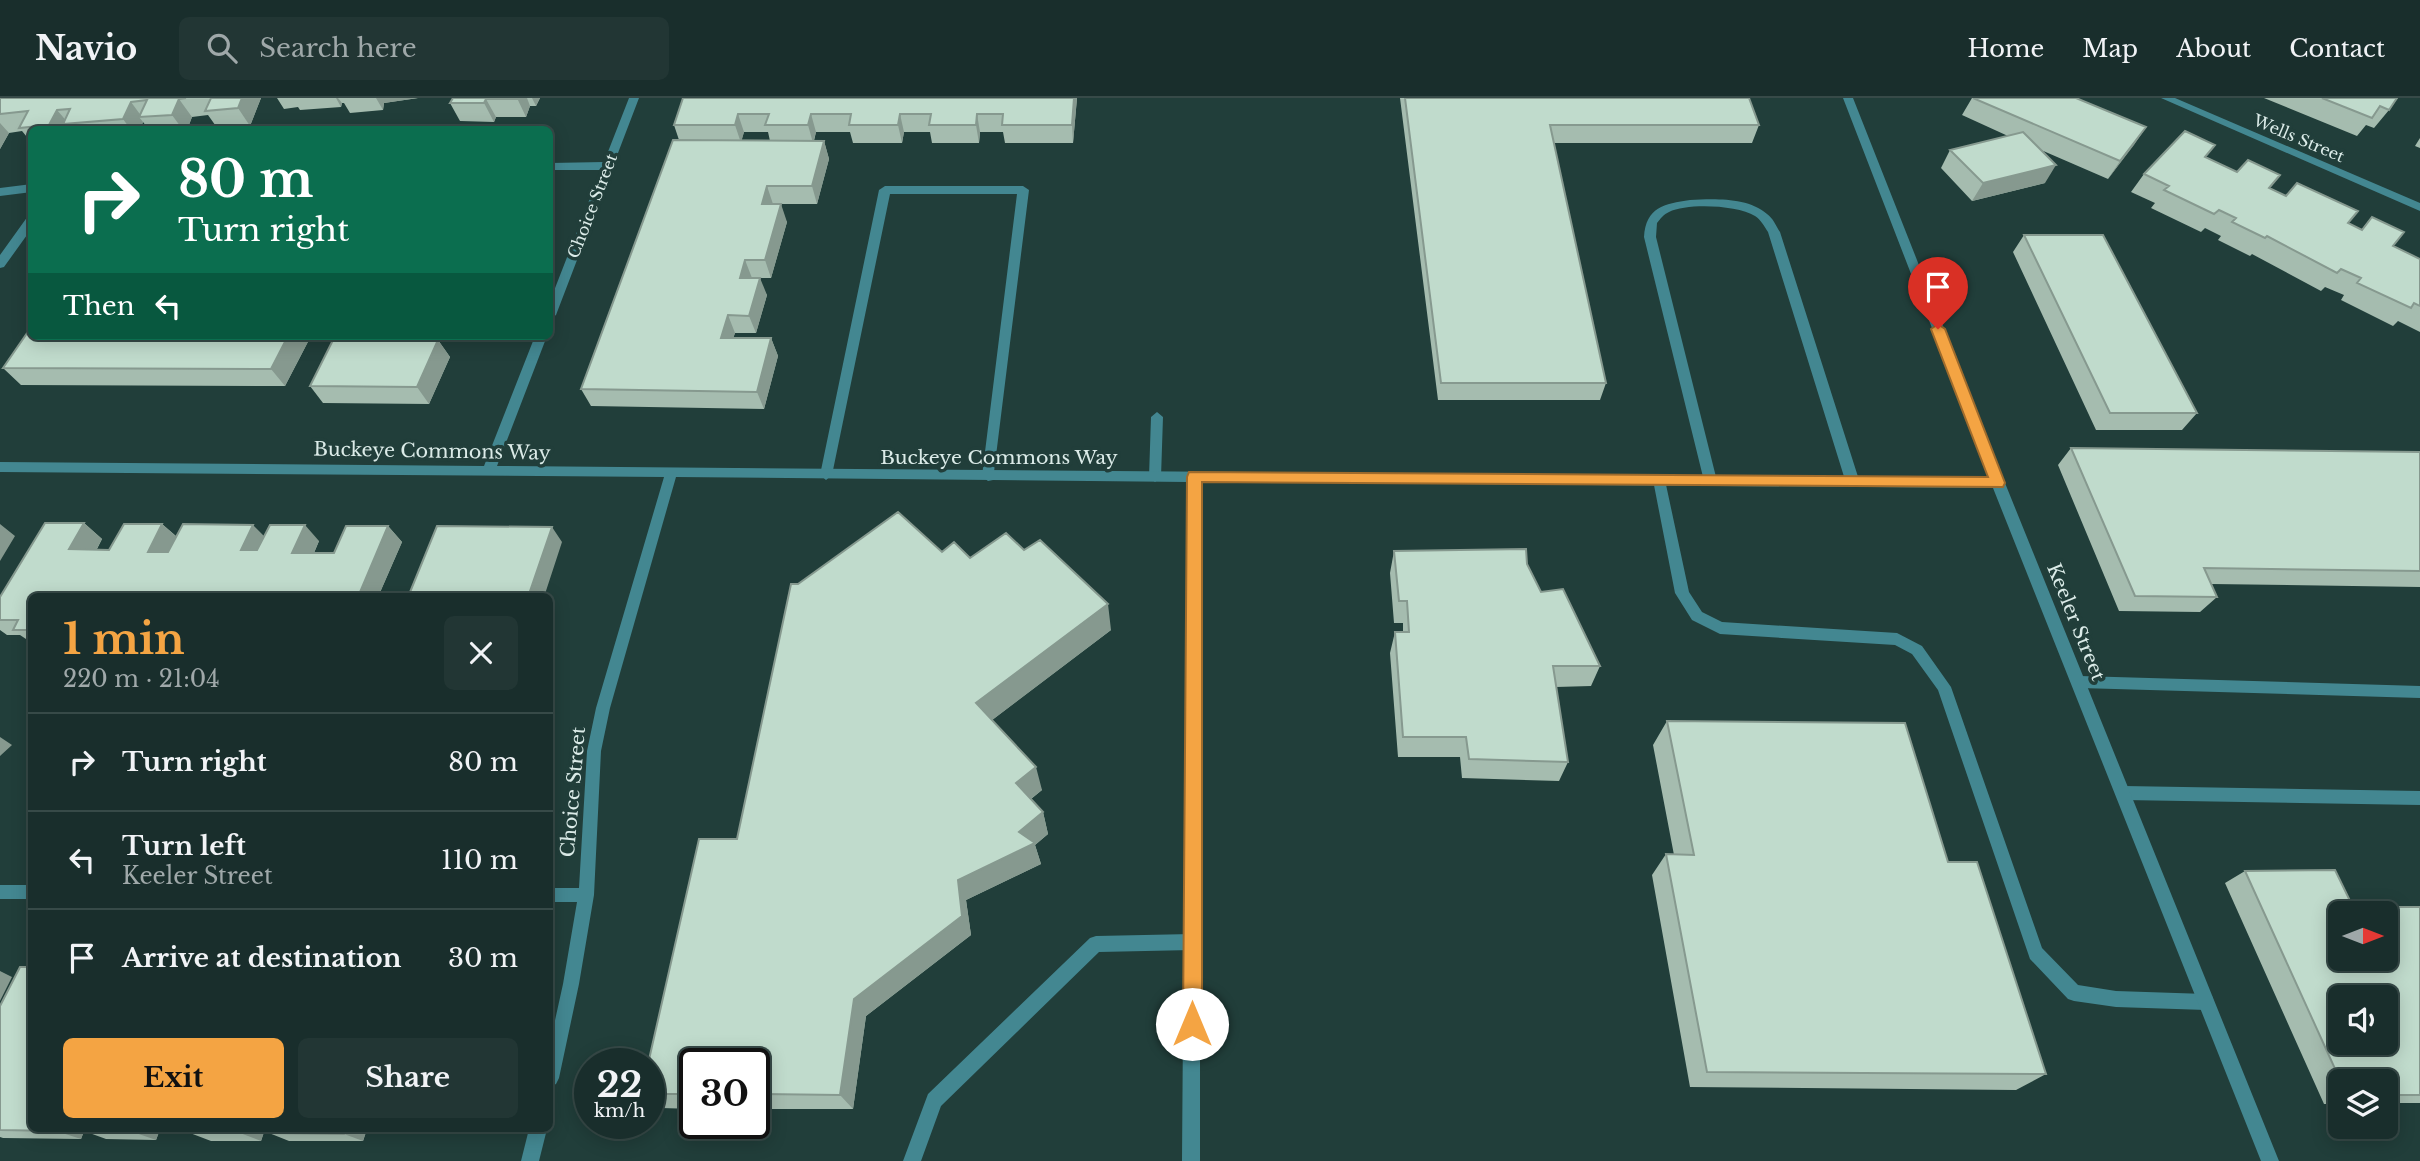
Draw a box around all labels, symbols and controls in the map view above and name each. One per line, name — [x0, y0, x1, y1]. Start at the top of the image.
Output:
search box — [179, 17, 669, 80]
text: Navio — [35, 28, 137, 69]
icon: search — [203, 29, 241, 67]
text: Search here — [259, 32, 417, 64]
text: Home — [1968, 34, 2044, 63]
text: Map — [2082, 34, 2138, 63]
text: About — [2176, 34, 2251, 63]
text: Contact — [2289, 34, 2385, 63]
street label: Wells Street — [2249, 109, 2348, 166]
text: 80 m — [178, 149, 313, 210]
street label: Choice Street — [563, 151, 621, 261]
icon: right — [63, 154, 154, 245]
text: Turn right — [178, 210, 349, 250]
pin — [1908, 257, 1968, 329]
icon: arrive — [1919, 268, 1957, 306]
icon: left — [149, 287, 187, 325]
text: Then — [63, 290, 135, 322]
street label: Buckeye Commons Way — [313, 437, 551, 465]
street label: Buckeye Commons Way — [880, 446, 1118, 469]
street label: Keeler Street — [2042, 560, 2110, 685]
text: 1 min — [63, 613, 185, 665]
button: close — [444, 616, 518, 690]
text: 220 m · 21:04 — [63, 665, 220, 693]
street label: Choice Street — [556, 725, 590, 858]
icon: right — [63, 743, 101, 781]
text: Turn right — [122, 746, 267, 778]
text: 80 m — [448, 746, 518, 778]
text: Turn left — [122, 830, 246, 862]
icon: left — [63, 841, 101, 879]
text: 110 m — [441, 844, 518, 876]
text: Keeler Street — [122, 862, 273, 890]
north arrow — [2328, 901, 2398, 971]
map controls — [2328, 901, 2398, 1139]
icon: arrive — [63, 939, 101, 977]
text: Arrive at destination — [122, 942, 402, 974]
text: 30 m — [448, 942, 518, 974]
button: sound — [2328, 985, 2398, 1055]
position arrow — [1155, 987, 1229, 1061]
button: Exit — [63, 1038, 284, 1118]
button: Share — [298, 1038, 518, 1118]
speed limit sign: 30 — [679, 1048, 770, 1139]
text: 22 — [597, 1063, 642, 1106]
button: layers — [2328, 1069, 2398, 1139]
text: km/h — [594, 1100, 645, 1122]

